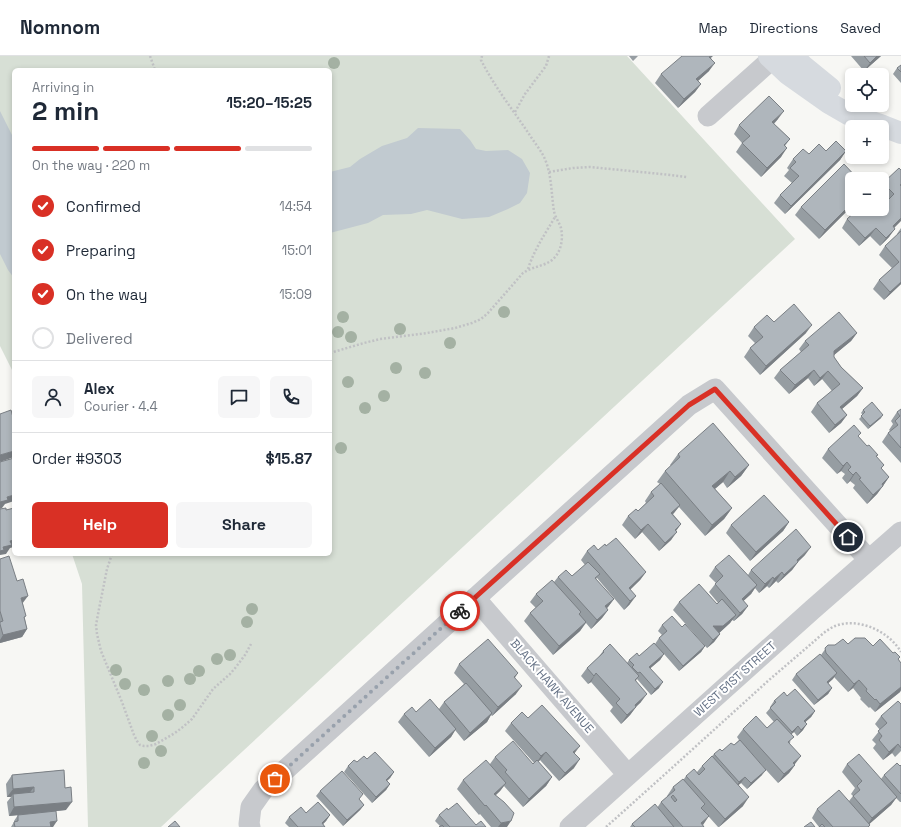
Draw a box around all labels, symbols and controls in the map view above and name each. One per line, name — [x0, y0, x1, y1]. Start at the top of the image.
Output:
text: Nomnom — [20, 15, 100, 40]
text: Map — [698, 19, 728, 37]
text: Directions — [750, 19, 818, 37]
text: Saved — [840, 19, 881, 37]
map controls — [845, 68, 889, 216]
button: locate — [845, 68, 889, 112]
text: Arriving in — [32, 79, 94, 96]
text: 15:20–15:25 — [226, 93, 312, 112]
text: 2 min — [32, 94, 99, 128]
button: + — [845, 120, 889, 164]
text: On the way · 220 m — [32, 157, 150, 174]
button: − — [845, 172, 889, 216]
icon: check — [32, 195, 54, 217]
text: Confirmed — [66, 197, 141, 216]
text: 14:54 — [279, 198, 312, 215]
icon: check — [32, 239, 54, 261]
text: Preparing — [66, 241, 136, 260]
text: 15:01 — [282, 242, 312, 259]
icon: check — [32, 283, 54, 305]
text: On the way — [66, 285, 147, 304]
text: 15:09 — [279, 286, 312, 303]
text: Delivered — [66, 329, 133, 348]
button: person — [32, 376, 74, 418]
button: chat — [218, 376, 260, 418]
button: phone — [270, 376, 312, 418]
text: Alex — [84, 379, 115, 398]
text: Courier · 4.4 — [84, 398, 158, 415]
text: Order #9303 — [32, 449, 122, 468]
text: $15.87 — [265, 449, 312, 468]
button: Help — [32, 502, 168, 548]
button: Share — [176, 502, 312, 548]
pin — [831, 520, 865, 554]
icon: home — [837, 526, 859, 548]
courier — [440, 591, 480, 631]
icon: bike — [449, 600, 471, 622]
street label: BLACK HAWK AVENUE — [507, 636, 597, 737]
street label: WEST 51ST STREET — [691, 638, 779, 720]
pin — [258, 762, 292, 796]
icon: bag — [264, 768, 286, 790]

